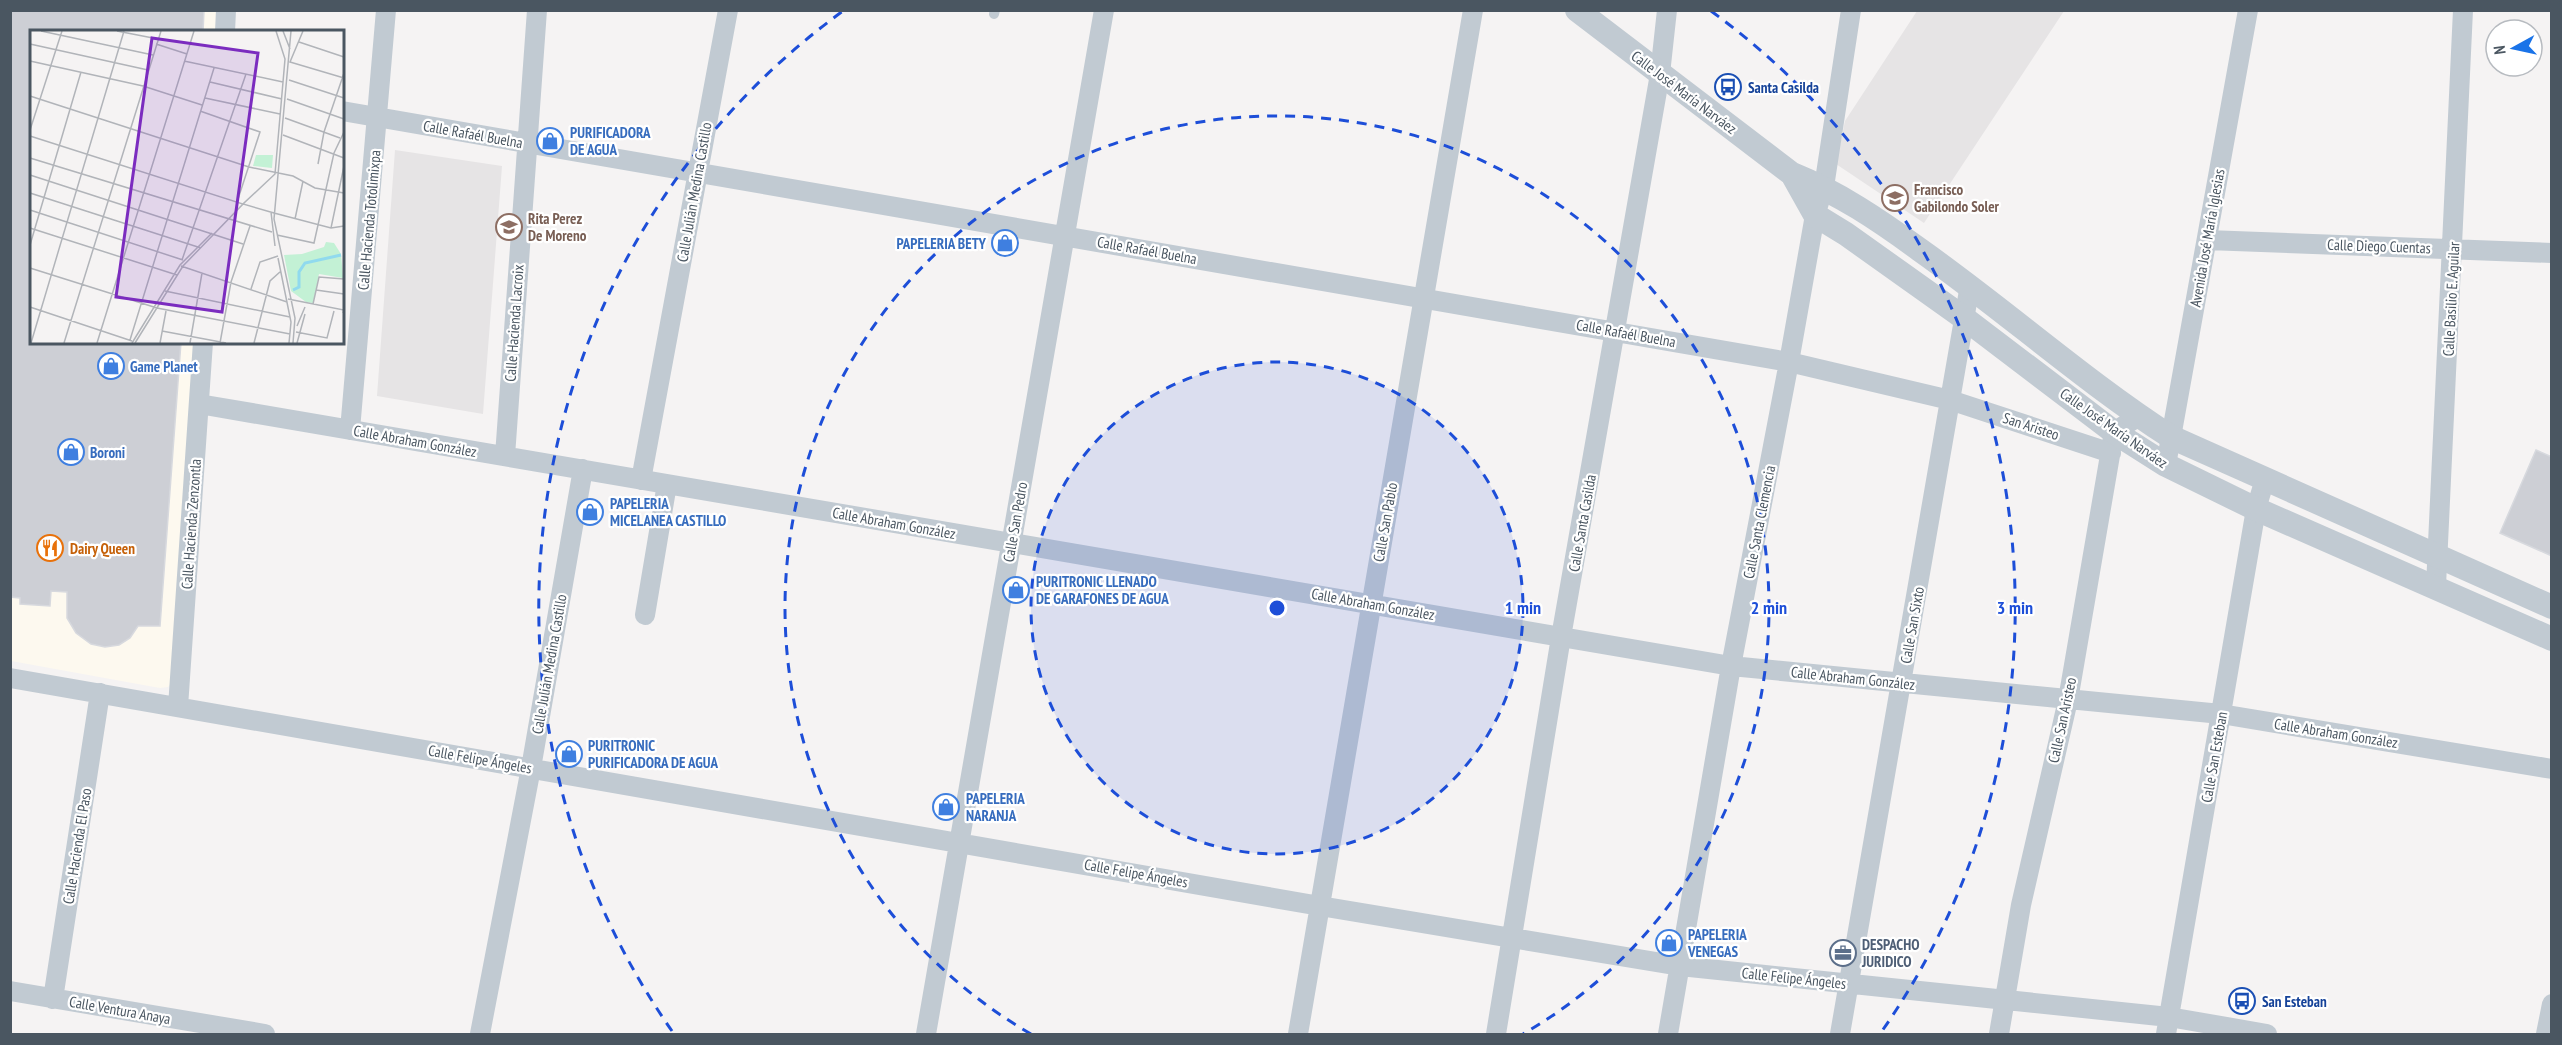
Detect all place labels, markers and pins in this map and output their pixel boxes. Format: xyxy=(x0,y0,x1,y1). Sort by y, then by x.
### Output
bus stop icon: Santa Casilda xyxy=(1713,72,1743,102)
place label: Santa Casilda xyxy=(1748,78,1819,97)
place label: PURIFICADORA DE AGUA xyxy=(570,123,651,159)
shop icon: PURIFICADORA DE AGUA xyxy=(535,126,565,156)
place label: Francisco Gabilondo Soler xyxy=(1914,180,2000,216)
school or university icon: Francisco Gabilondo Soler xyxy=(1880,183,1910,213)
place label: Rita Perez De Moreno xyxy=(528,209,587,245)
school or university icon: Rita Perez De Moreno xyxy=(494,212,524,242)
shop icon: PAPELERIA BETY xyxy=(990,228,1020,258)
place label: PAPELERIA BETY xyxy=(897,234,987,253)
shop icon: Game Planet xyxy=(96,351,126,381)
place label: Game Planet xyxy=(130,357,198,376)
shop icon: Boroni xyxy=(56,437,86,467)
place label: Boroni xyxy=(90,443,125,462)
place label: PAPELERIA MICELANEA CASTILLO xyxy=(610,494,726,530)
shop icon: PAPELERIA MICELANEA CASTILLO xyxy=(575,497,605,527)
restaurant icon: Dairy Queen xyxy=(35,533,65,563)
place label: Dairy Queen xyxy=(70,539,135,558)
place label: PURITRONIC LLENADO DE GARAFONES DE AGUA xyxy=(1036,572,1169,608)
shop icon: PURITRONIC LLENADO DE GARAFONES DE AGUA xyxy=(1001,575,1031,605)
centre of rings xyxy=(1267,598,1287,618)
place label: PURITRONIC PURIFICADORA DE AGUA xyxy=(588,736,718,772)
shop icon: PURITRONIC PURIFICADORA DE AGUA xyxy=(554,739,584,769)
place label: PAPELERIA NARANJA xyxy=(966,789,1025,825)
shop icon: PAPELERIA NARANJA xyxy=(931,792,961,822)
place label: PAPELERIA VENEGAS xyxy=(1687,925,1747,961)
shop icon: PAPELERIA VENEGAS xyxy=(1654,928,1684,958)
place label: DESPACHO JURIDICO xyxy=(1861,935,1920,971)
office icon: DESPACHO JURIDICO xyxy=(1828,938,1858,968)
bus stop icon: San Esteban xyxy=(2227,986,2257,1016)
place label: San Esteban xyxy=(2262,992,2327,1011)

